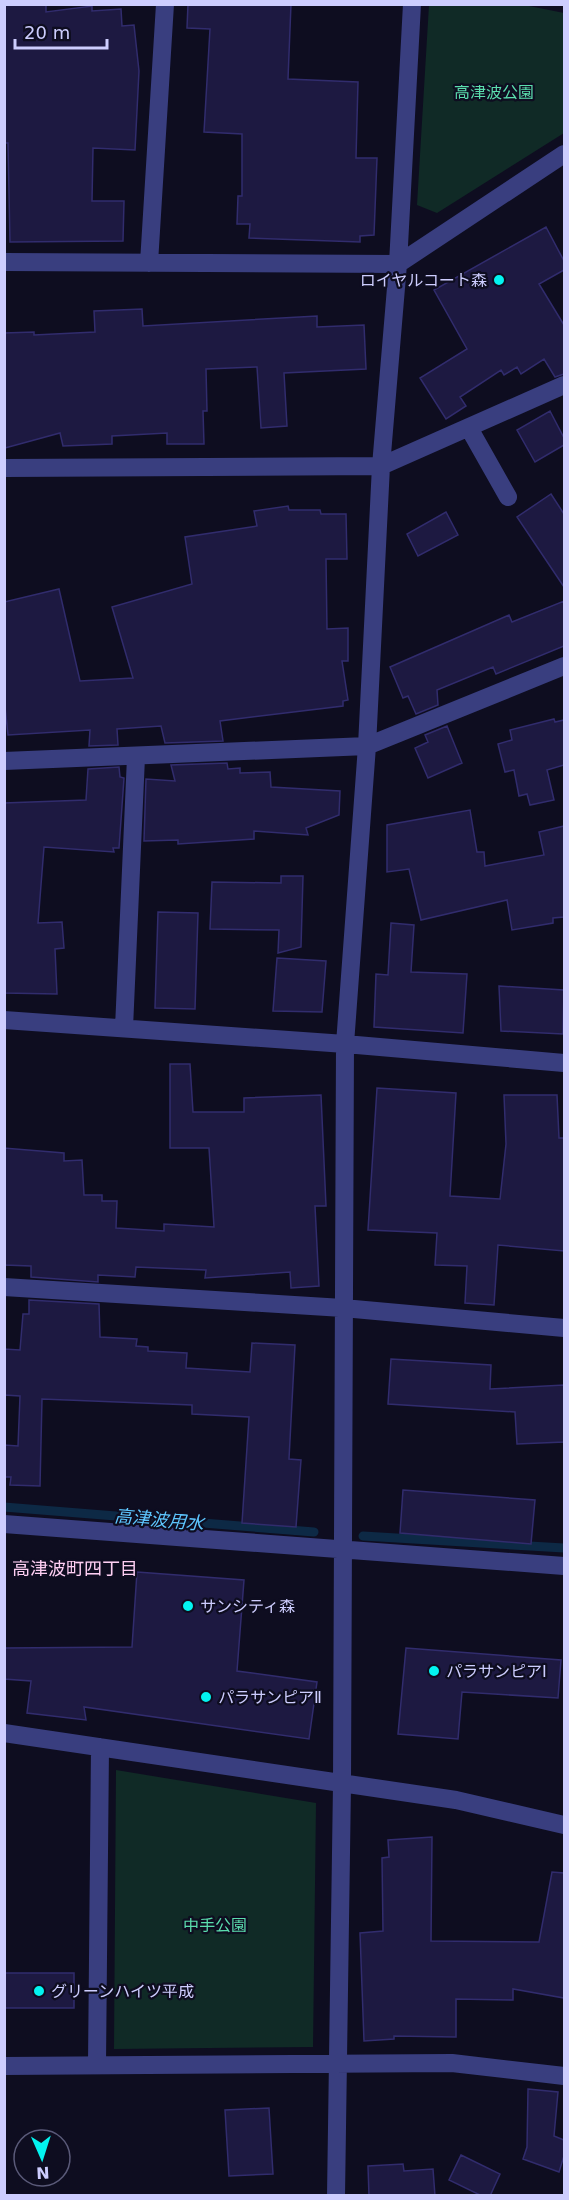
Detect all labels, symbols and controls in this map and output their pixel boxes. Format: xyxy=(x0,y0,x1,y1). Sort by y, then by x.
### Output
scale bar xyxy=(15,12,106,50)
text: 20 m xyxy=(24,22,70,43)
park label: 高津波公園 xyxy=(454,83,534,102)
place label: ロイヤルコート森 xyxy=(360,271,487,290)
marker: ロイヤルコート森 xyxy=(492,273,506,287)
water label: 高津波用水 xyxy=(113,1505,207,1534)
district label: 高津波町四丁目 xyxy=(12,1558,138,1579)
place label: サンシティ森 xyxy=(200,1597,295,1616)
marker: サンシティ森 xyxy=(181,1599,195,1613)
place label: パラサンピアⅠ xyxy=(446,1662,547,1681)
marker: パラサンピアⅠ xyxy=(427,1664,441,1678)
place label: パラサンピアⅡ xyxy=(218,1688,322,1707)
marker: パラサンピアⅡ xyxy=(199,1690,213,1704)
park label: 中手公園 xyxy=(183,1916,247,1935)
place label: グリーンハイツ平成 xyxy=(51,1982,194,2001)
marker: グリーンハイツ平成 xyxy=(32,1984,46,1998)
north arrow xyxy=(12,2128,72,2188)
text: N xyxy=(36,2163,50,2182)

